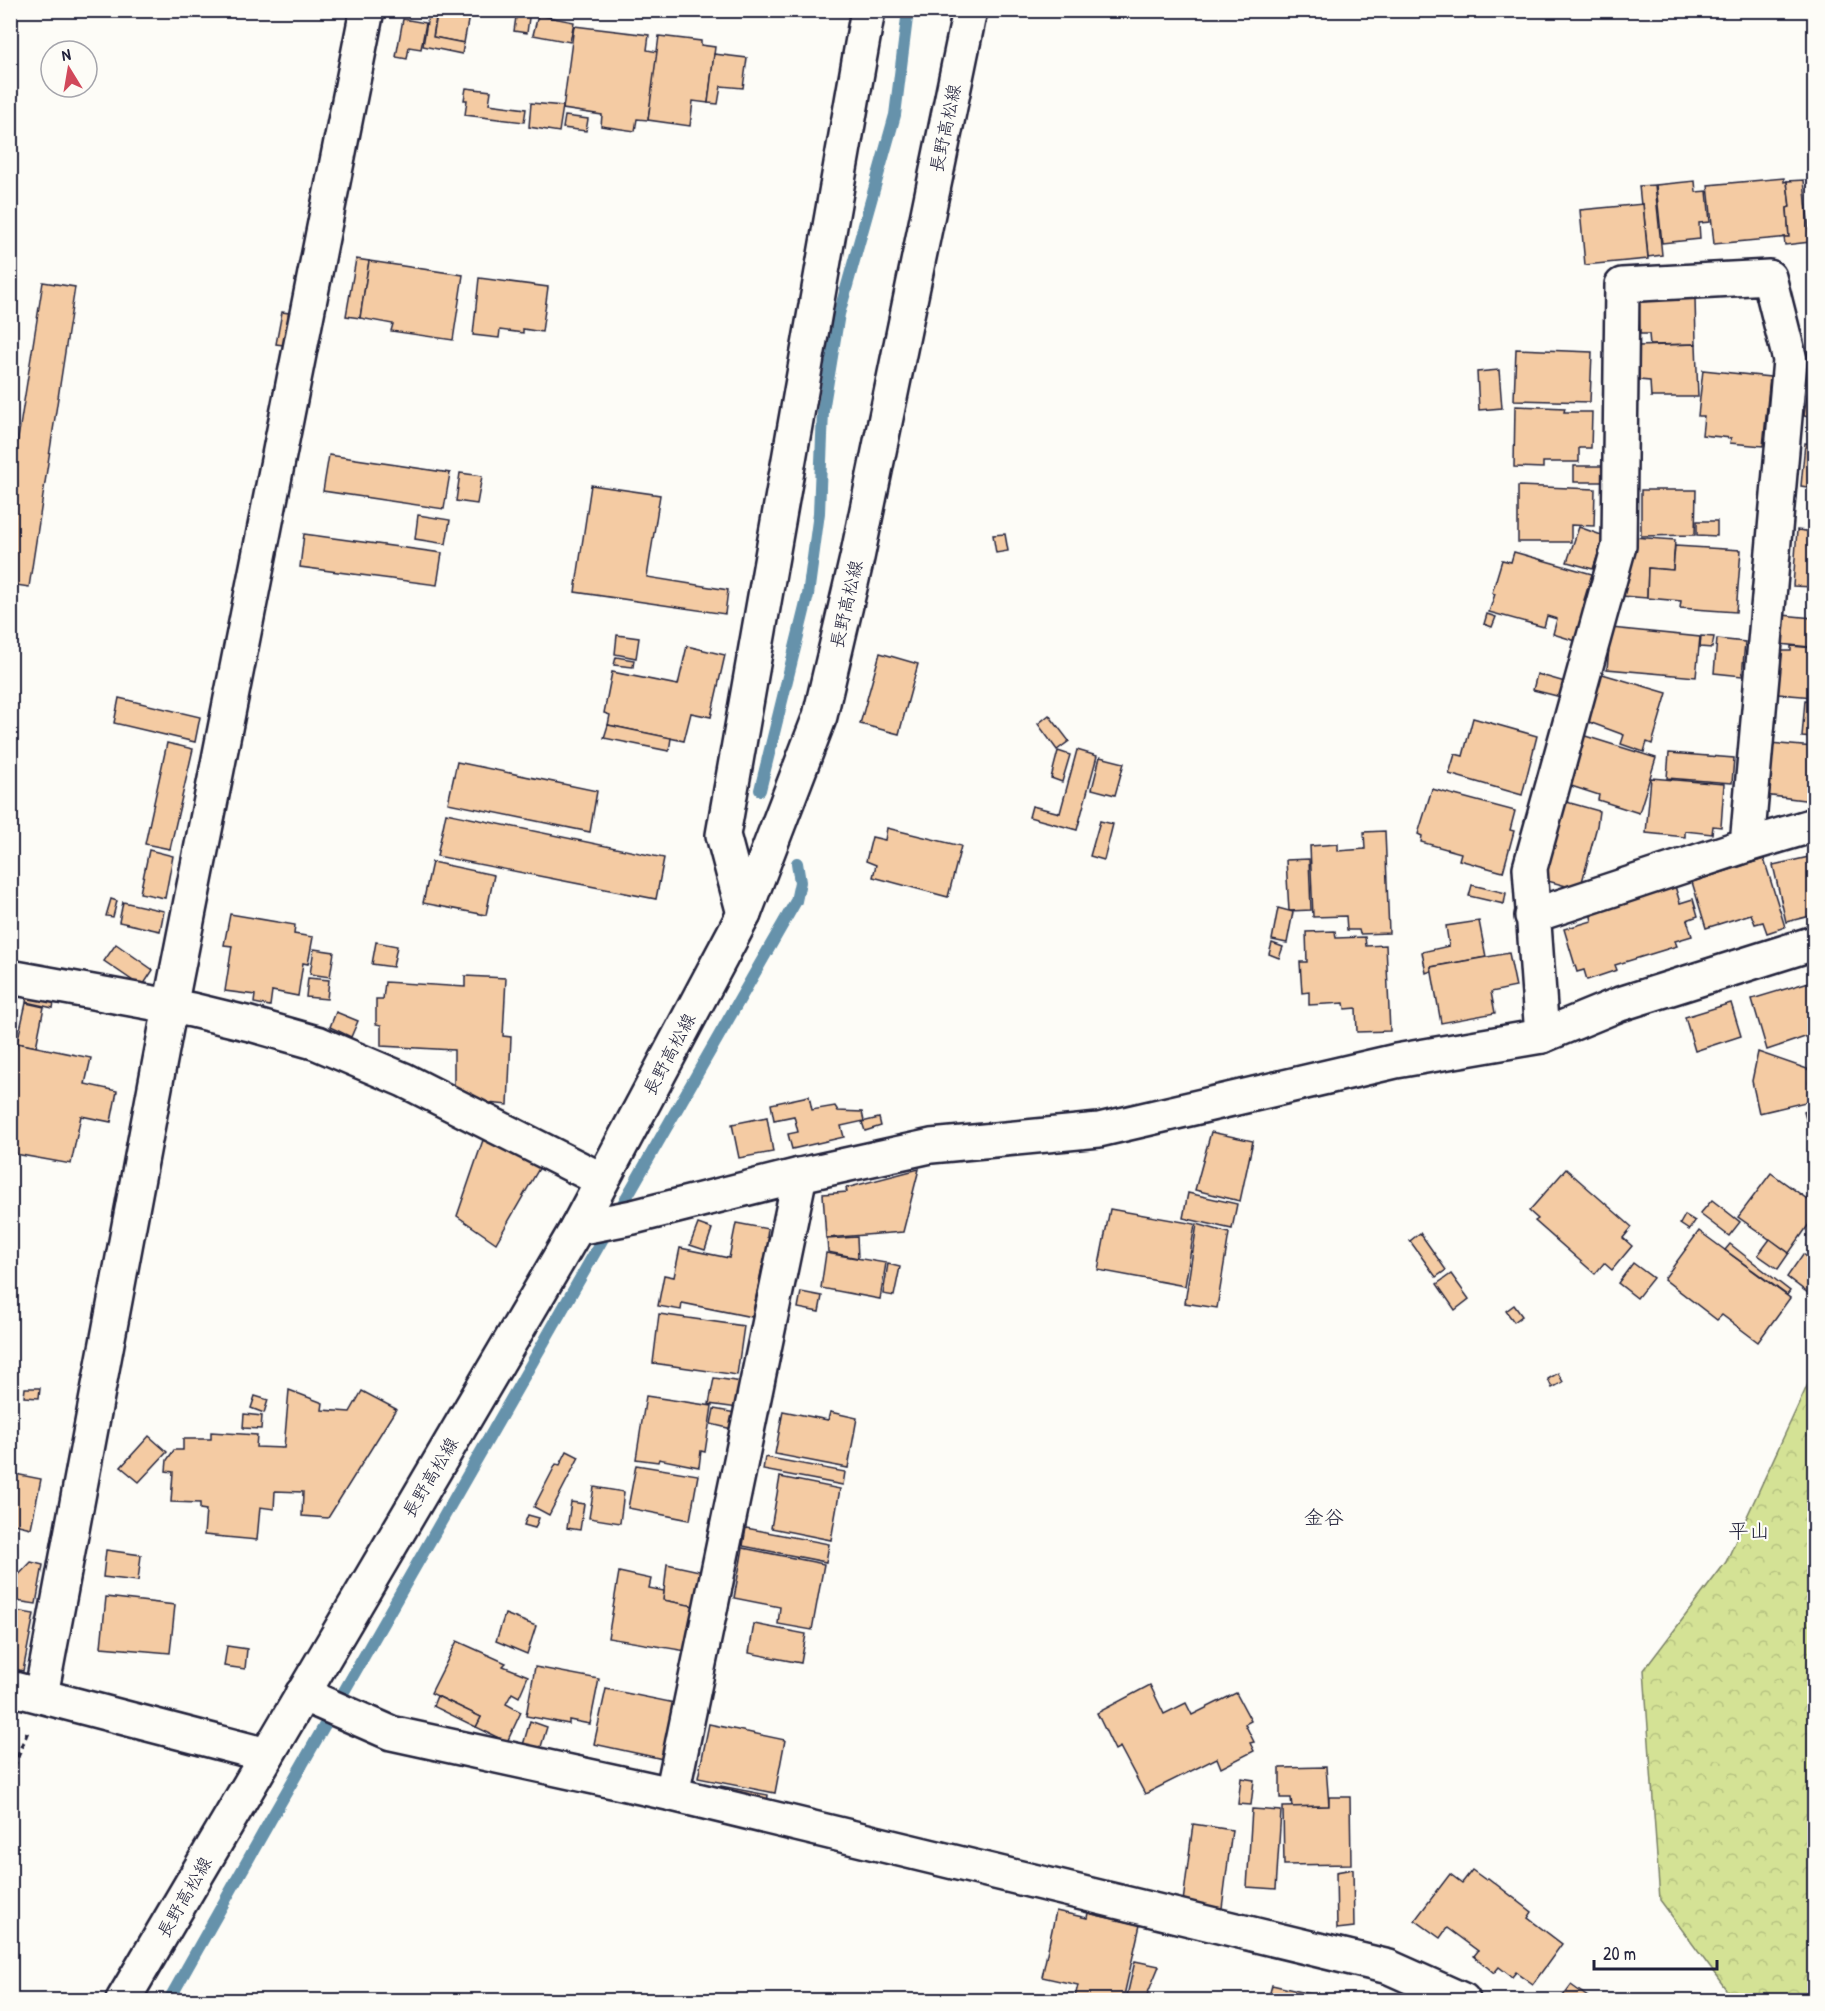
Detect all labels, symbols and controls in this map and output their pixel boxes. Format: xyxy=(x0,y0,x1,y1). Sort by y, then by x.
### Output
north arrow xyxy=(39,39,99,99)
text: N xyxy=(60,43,73,66)
street label: 長野高松線 xyxy=(923,81,967,175)
street label: 長野高松線 xyxy=(824,557,868,651)
street label: 長野高松線 xyxy=(637,1008,701,1100)
street label: 長野高松線 xyxy=(396,1432,464,1522)
district label: 金谷 xyxy=(1304,1503,1344,1530)
district label: 平山 xyxy=(1728,1516,1770,1545)
street label: 長野高松線 xyxy=(151,1852,217,1942)
scale bar xyxy=(1594,1933,1717,1971)
text: 20 m xyxy=(1603,1941,1636,1966)

